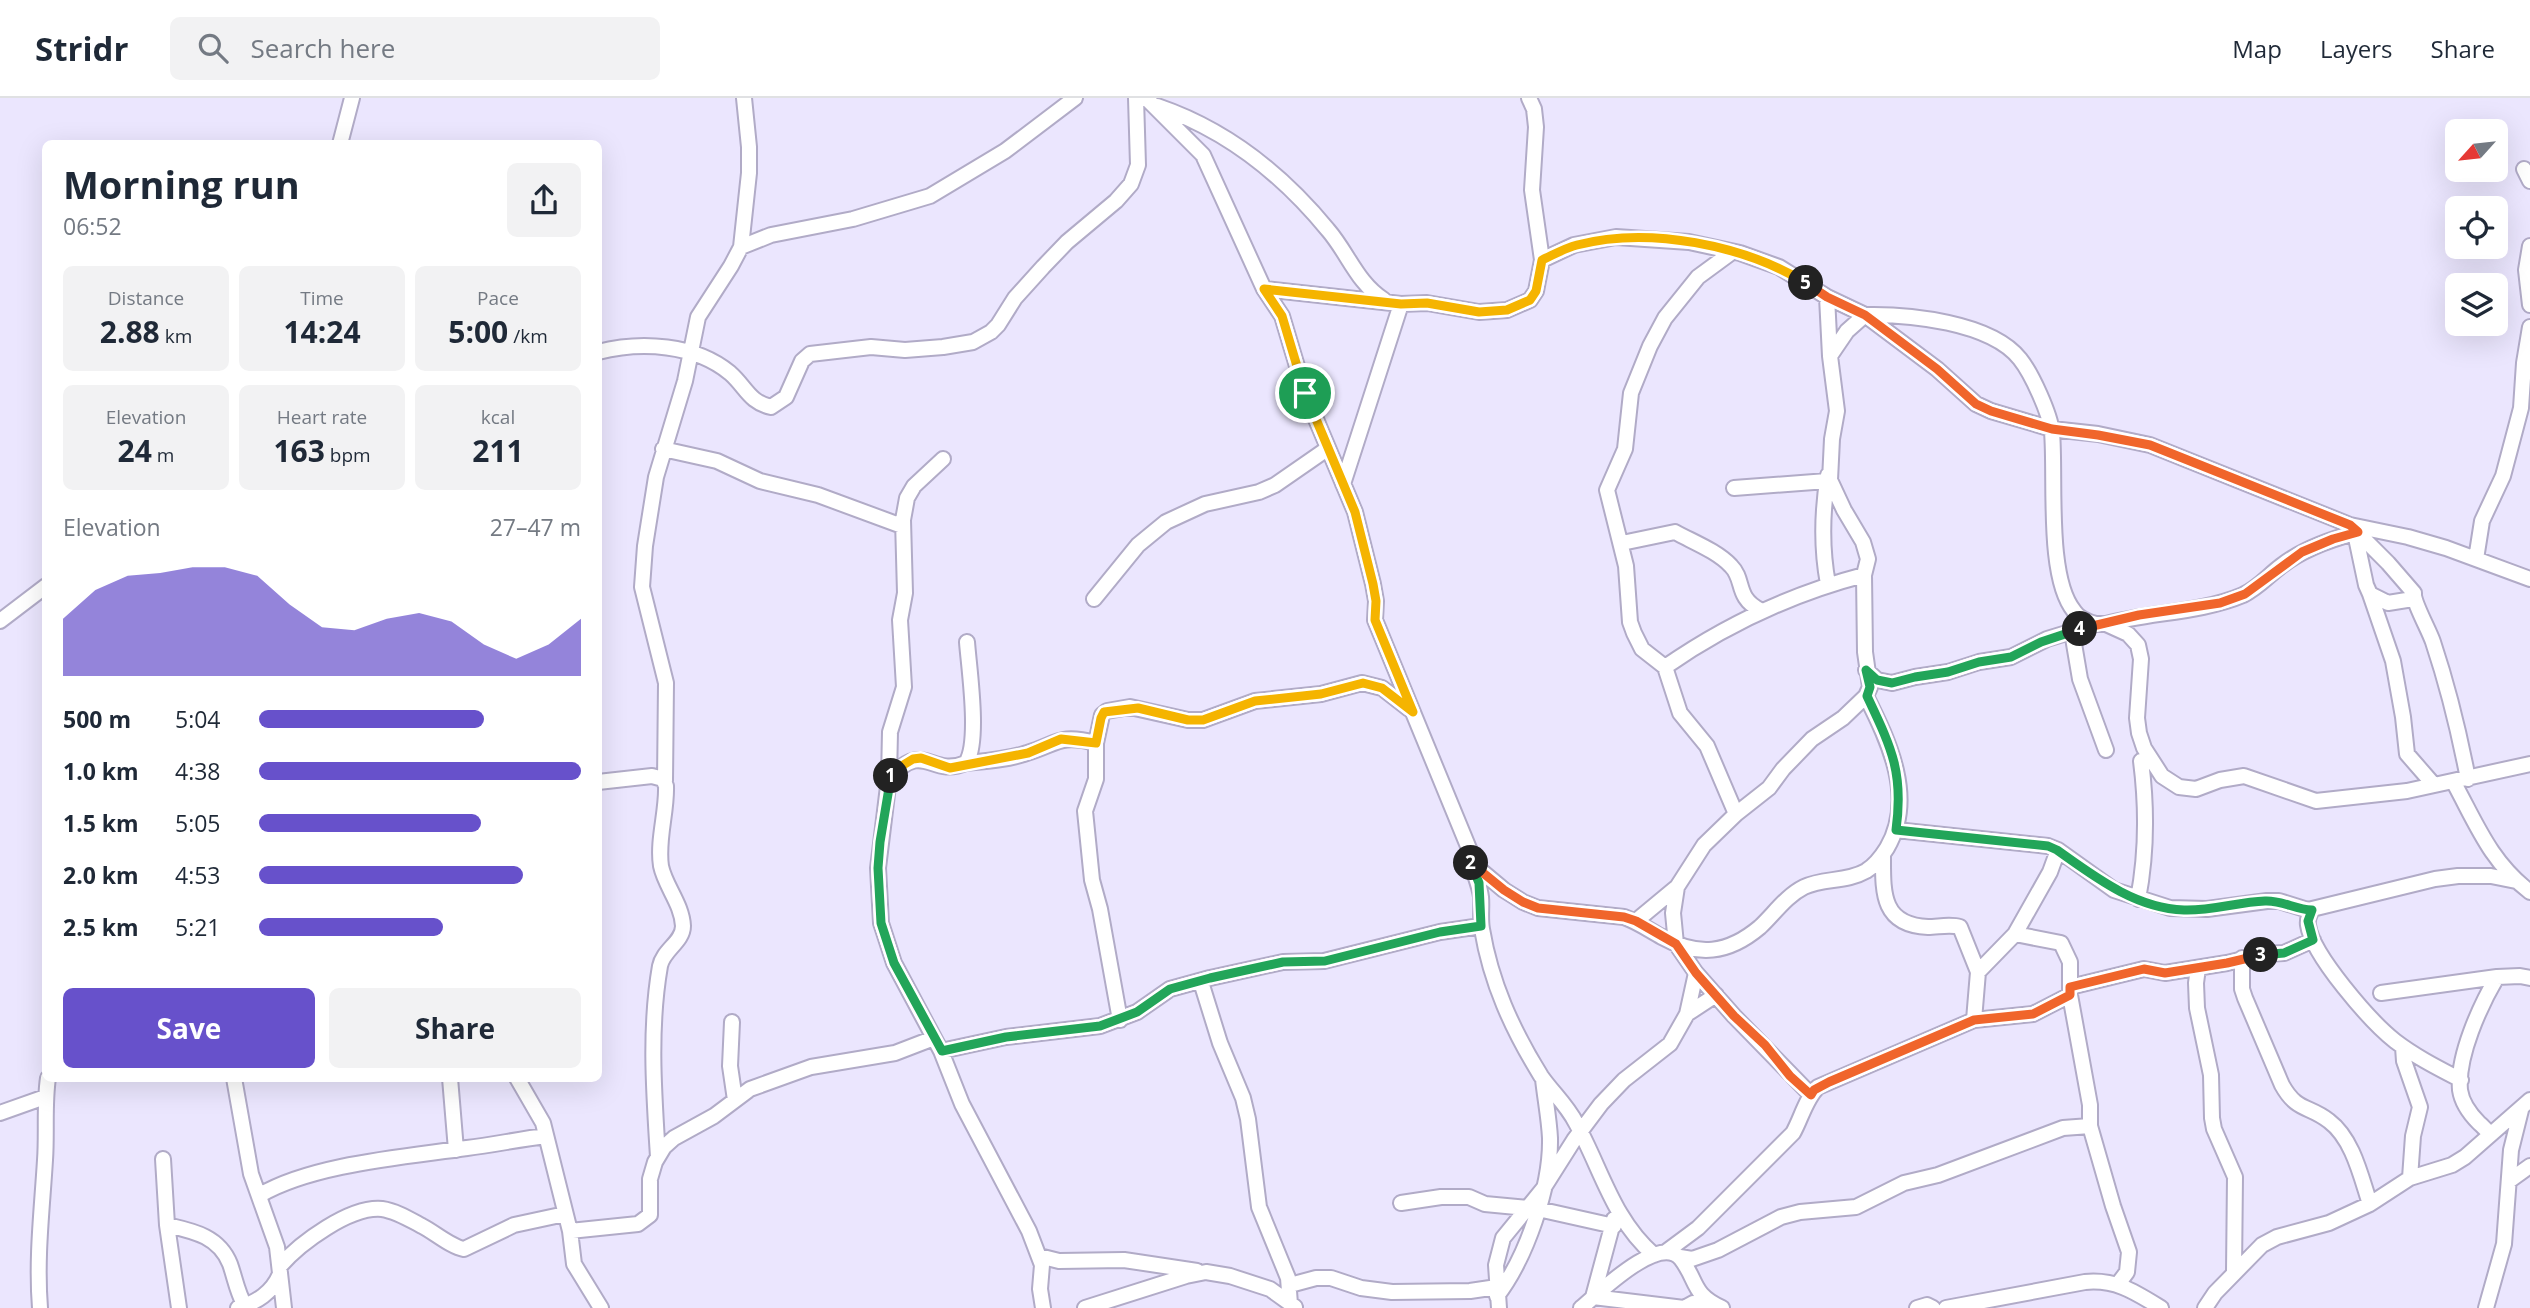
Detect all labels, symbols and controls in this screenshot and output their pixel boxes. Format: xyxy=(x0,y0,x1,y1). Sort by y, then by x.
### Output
search box xyxy=(170,17,660,80)
text: Stridr xyxy=(35,26,128,71)
icon: search xyxy=(194,29,232,67)
text: Search here xyxy=(250,30,395,66)
text: Map xyxy=(2232,32,2282,65)
text: Layers xyxy=(2320,32,2393,65)
text: Share xyxy=(2431,32,2495,65)
north arrow xyxy=(2445,119,2508,182)
map controls xyxy=(2445,119,2508,336)
text: Morning run xyxy=(63,158,300,210)
button: share xyxy=(507,163,581,237)
button: locate xyxy=(2445,196,2508,259)
text: 06:52 xyxy=(63,210,122,242)
pin: 5 xyxy=(1788,266,1824,300)
text: 5 xyxy=(1800,269,1811,295)
button: layers xyxy=(2445,273,2508,336)
text: Distance xyxy=(108,285,184,311)
text: Time xyxy=(300,285,344,311)
text: Pace xyxy=(477,285,519,311)
text: 2.88 xyxy=(100,311,160,352)
text: 14:24 xyxy=(283,311,361,352)
text: 5:00 xyxy=(448,311,508,352)
text: km xyxy=(160,323,192,349)
text: /km xyxy=(508,323,548,349)
pin xyxy=(1275,363,1335,423)
icon: arrive xyxy=(1286,374,1324,412)
text: Elevation xyxy=(106,404,186,430)
text: Heart rate xyxy=(277,404,367,430)
text: kcal xyxy=(481,404,515,430)
text: 24 xyxy=(118,430,152,471)
text: 163 xyxy=(273,430,325,471)
text: 211 xyxy=(472,430,524,471)
text: m xyxy=(152,442,174,468)
text: bpm xyxy=(325,442,371,468)
text: Elevation xyxy=(63,511,161,543)
text: 27–47 m xyxy=(490,511,581,543)
pin: 4 xyxy=(2062,612,2098,646)
text: 4 xyxy=(2074,615,2085,641)
text: 500 m xyxy=(63,703,131,735)
text: 5:04 xyxy=(175,703,221,735)
text: 1.0 km xyxy=(63,755,139,787)
text: 4:38 xyxy=(175,755,221,787)
pin: 1 xyxy=(874,758,908,794)
text: 1 xyxy=(885,762,896,788)
text: 1.5 km xyxy=(63,807,139,839)
text: 5:05 xyxy=(175,807,221,839)
pin: 2 xyxy=(1454,846,1488,880)
text: 2 xyxy=(1465,849,1476,875)
text: 2.0 km xyxy=(63,859,139,891)
text: 4:53 xyxy=(175,859,221,891)
text: 2.5 km xyxy=(63,911,139,943)
text: 5:21 xyxy=(175,911,221,943)
pin: 3 xyxy=(2244,938,2278,972)
text: 3 xyxy=(2255,941,2266,967)
button: Save xyxy=(63,988,315,1068)
button: Share xyxy=(329,988,581,1068)

